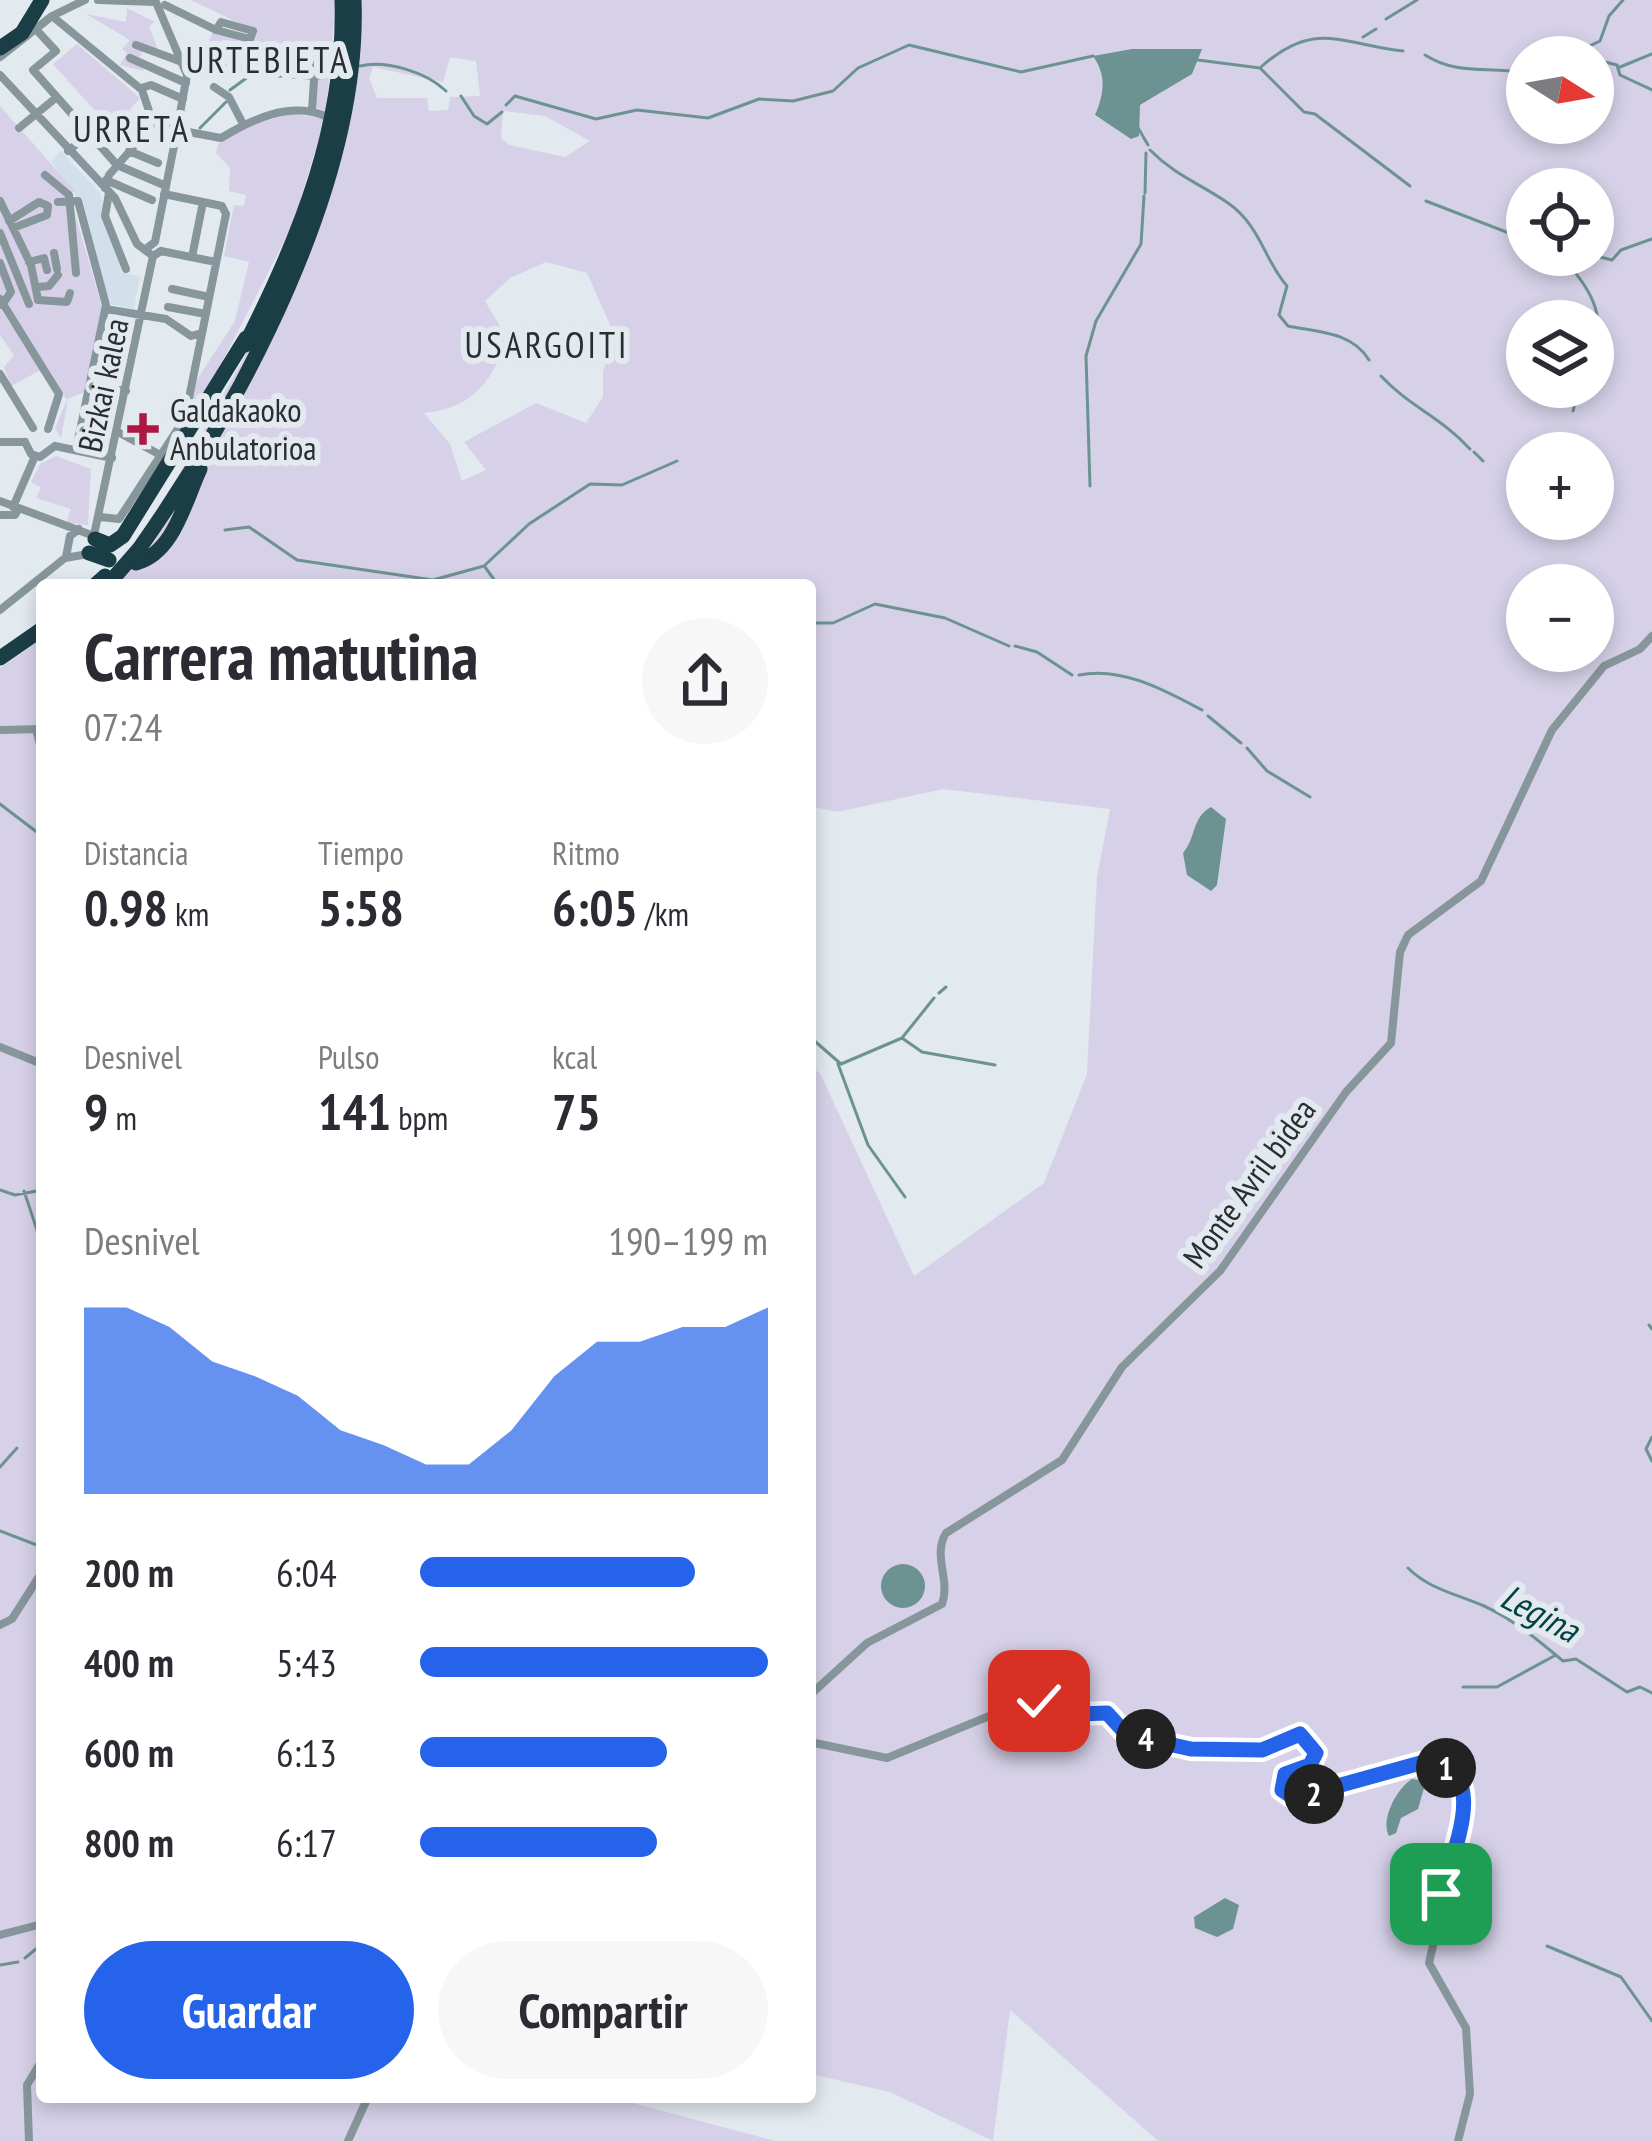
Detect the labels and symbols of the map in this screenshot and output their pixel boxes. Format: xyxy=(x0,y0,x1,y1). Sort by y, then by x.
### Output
district label: URTEBIETA xyxy=(186,36,350,83)
north arrow xyxy=(1506,36,1614,144)
district label: URRETA xyxy=(73,105,191,152)
street label: Bizkai kalea xyxy=(67,314,138,456)
district label: USARGOITI xyxy=(465,321,629,368)
place label: Galdakaoko Anbulatorioa xyxy=(170,388,316,469)
marker: Galdakaoko Anbulatorioa xyxy=(127,413,159,445)
street label: Monte Avril bidea xyxy=(1173,1089,1325,1276)
water label: Legina xyxy=(1493,1573,1589,1653)
pin xyxy=(988,1650,1090,1752)
pin: 4 xyxy=(1116,1709,1176,1769)
pin: 1 xyxy=(1416,1738,1476,1798)
pin: 2 xyxy=(1284,1764,1344,1824)
pin xyxy=(1390,1843,1492,1945)

